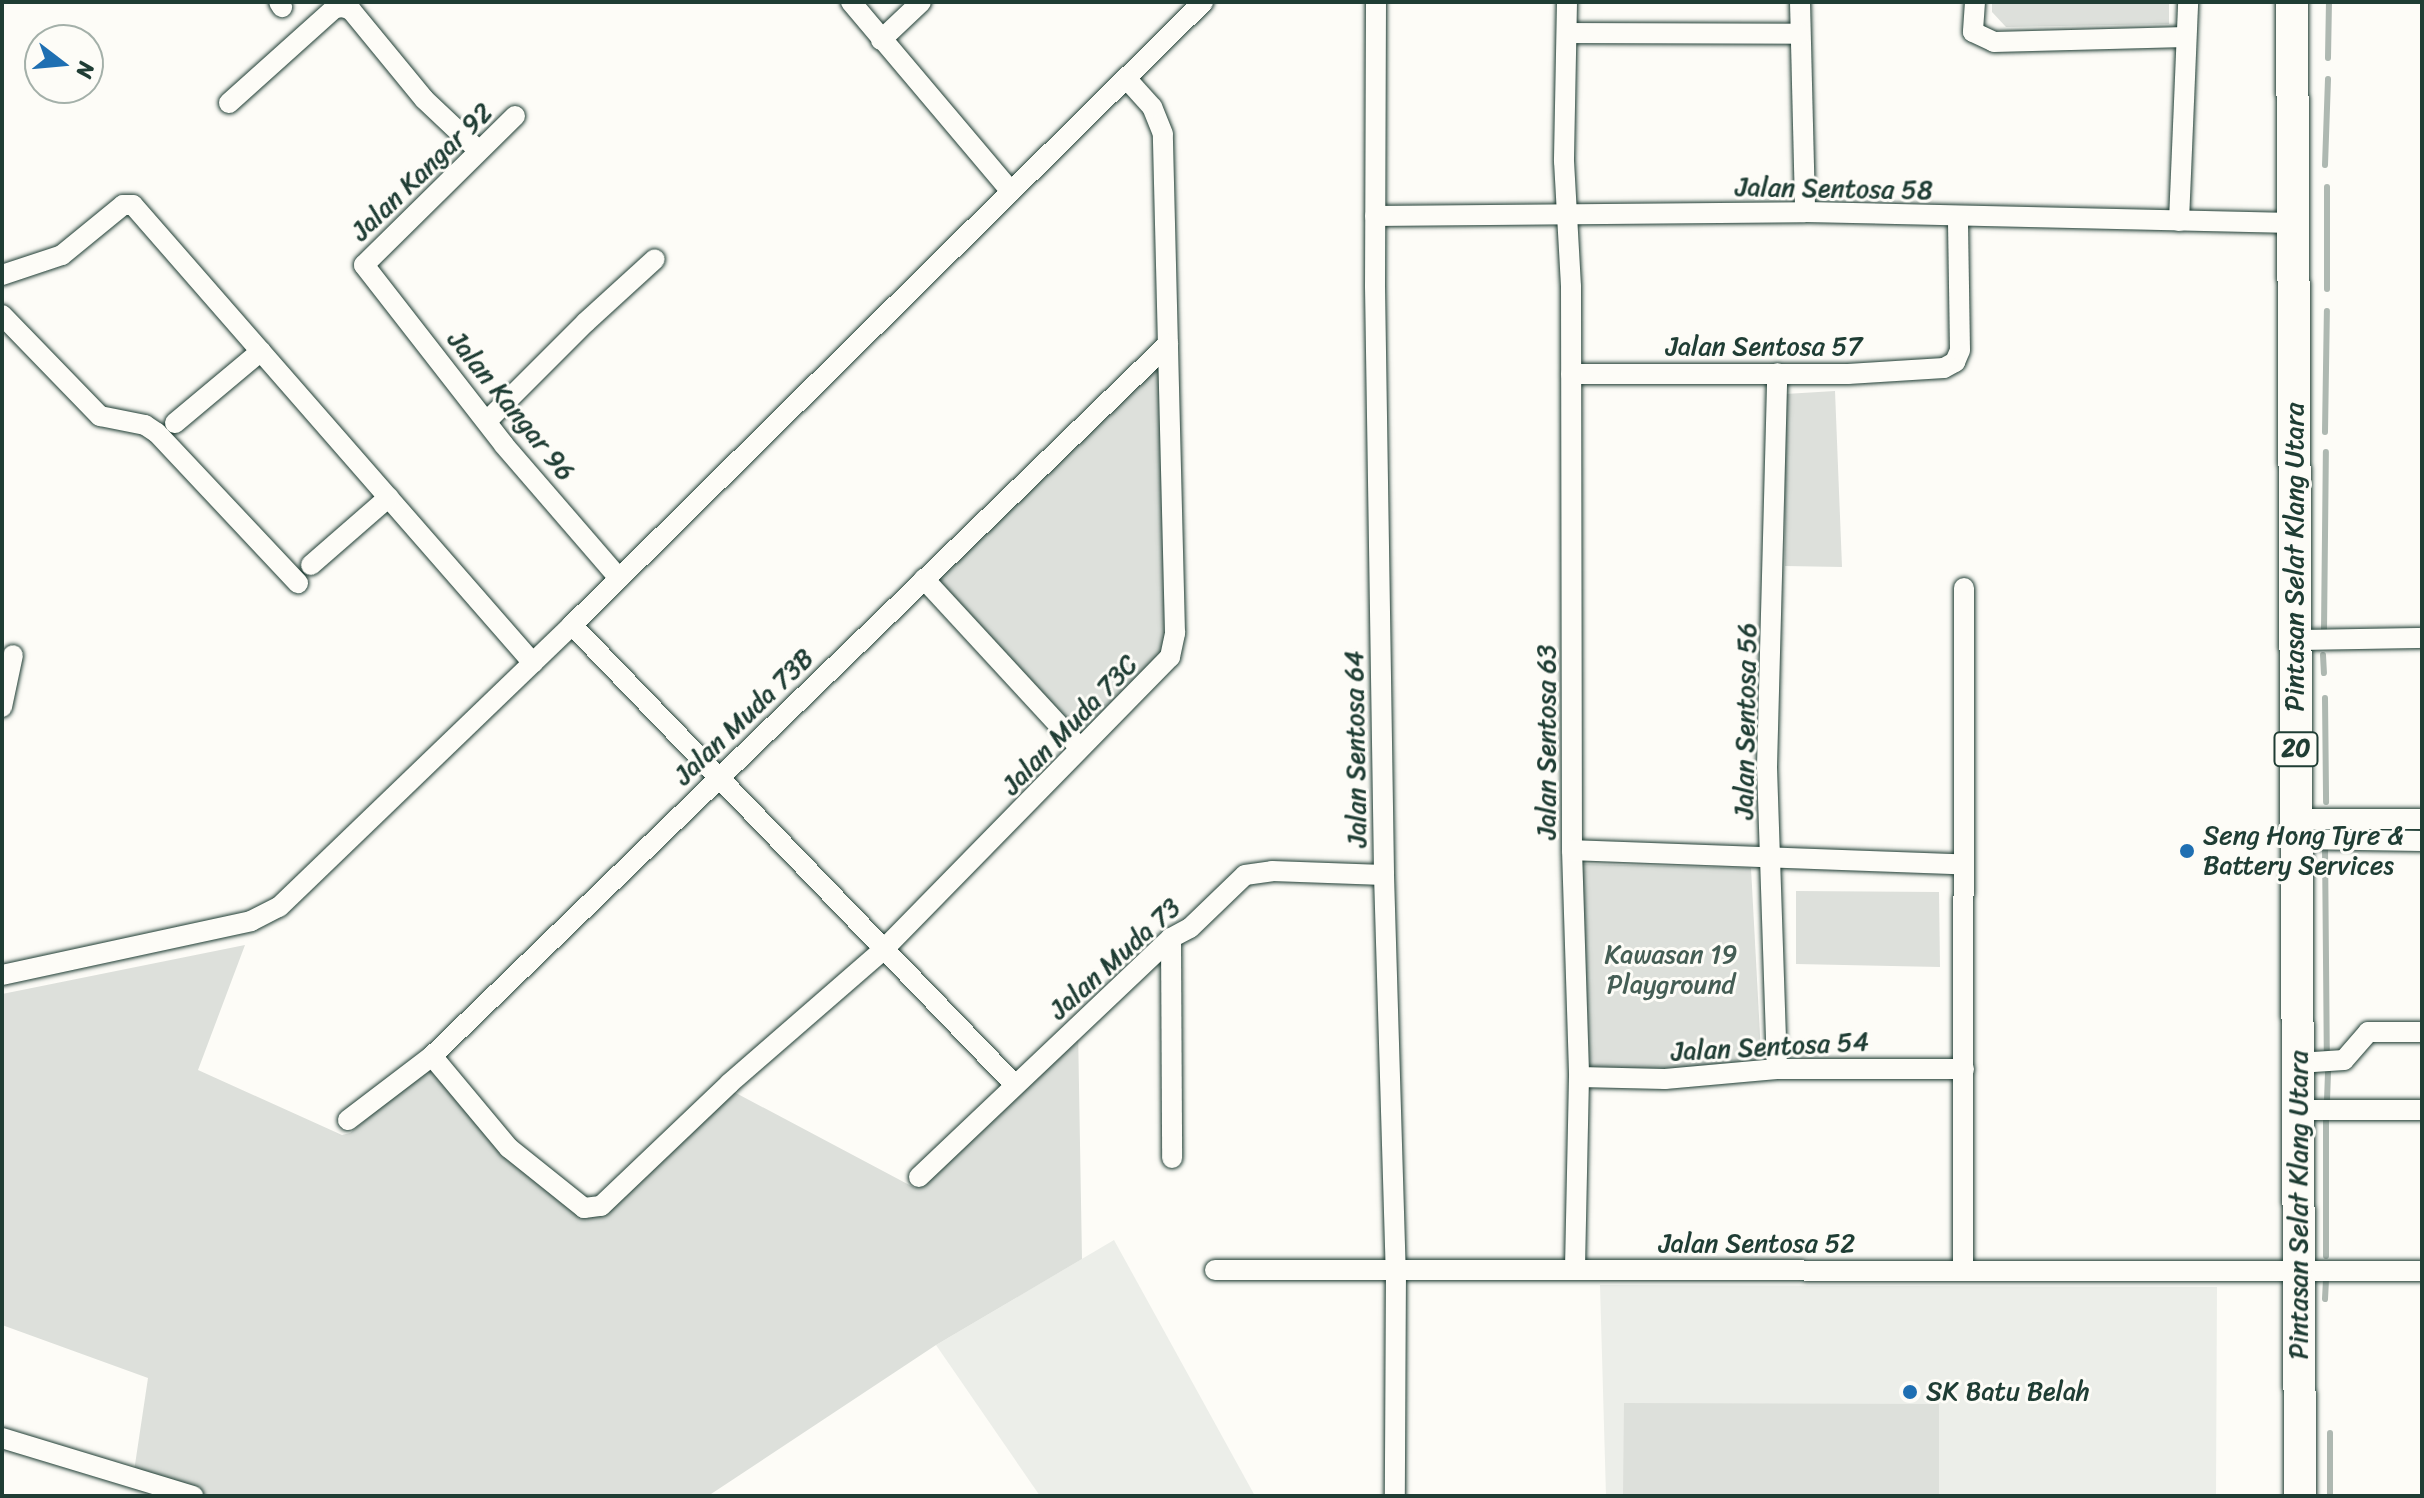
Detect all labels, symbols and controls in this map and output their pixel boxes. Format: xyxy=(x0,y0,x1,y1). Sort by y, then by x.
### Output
north arrow xyxy=(24,24,104,104)
text: N xyxy=(65,57,106,83)
street label: Jalan Kangar 92 xyxy=(345,97,499,247)
street label: Jalan Sentosa 58 xyxy=(1735,172,1933,206)
street label: Jalan Kangar 96 xyxy=(441,325,581,487)
street label: Jalan Sentosa 57 xyxy=(1666,331,1862,363)
street label: Pintasan Selat Klang Utara xyxy=(2279,402,2311,712)
street label: Jalan Sentosa 56 xyxy=(1729,623,1763,819)
street label: Jalan Muda 73B xyxy=(668,643,820,791)
street label: Jalan Sentosa 63 xyxy=(1531,645,1563,839)
street label: Jalan Muda 73C xyxy=(996,649,1144,801)
street label: Jalan Sentosa 64 xyxy=(1339,651,1373,847)
road number: 20 xyxy=(2272,729,2320,769)
place label: Seng Hong Tyre & Battery Services xyxy=(2203,820,2405,882)
marker: Seng Hong Tyre & Battery Services xyxy=(2178,842,2196,860)
street label: Jalan Muda 73 xyxy=(1044,892,1186,1026)
park label: Kawasan 19 Playground xyxy=(1605,939,1737,1000)
street label: Jalan Sentosa 54 xyxy=(1671,1026,1869,1068)
street label: Pintasan Selat Klang Utara xyxy=(2283,1050,2315,1360)
street label: Jalan Sentosa 52 xyxy=(1659,1228,1855,1260)
place label: SK Batu Belah xyxy=(1926,1376,2090,1408)
marker: SK Batu Belah xyxy=(1901,1383,1919,1401)

